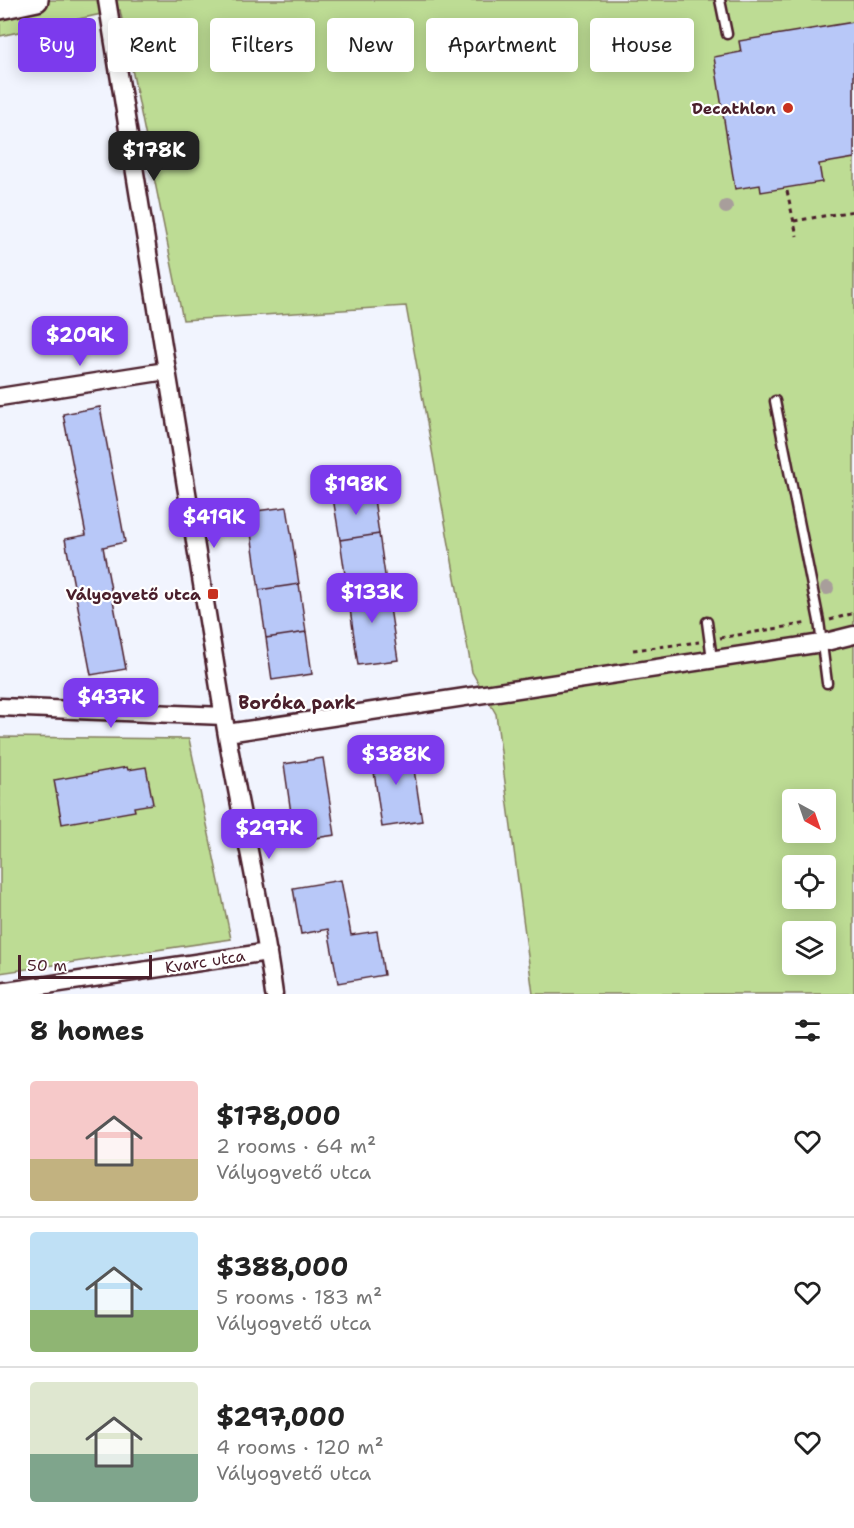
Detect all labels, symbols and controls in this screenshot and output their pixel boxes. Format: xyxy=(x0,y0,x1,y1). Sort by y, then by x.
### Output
chip: Buy xyxy=(18,18,96,72)
chip: Rent xyxy=(108,18,198,72)
chip: Filters xyxy=(210,18,315,72)
chip: New xyxy=(327,18,414,72)
chip: Apartment xyxy=(426,18,578,72)
chip: House xyxy=(590,18,694,72)
place label: Decathlon xyxy=(692,98,776,119)
marker: Decathlon xyxy=(781,101,795,115)
pin: $178K xyxy=(112,131,196,182)
text: $178K xyxy=(122,137,186,163)
pin: $209K xyxy=(38,316,122,367)
text: $209K xyxy=(46,322,114,348)
pin: $198K xyxy=(314,465,398,516)
text: $198K xyxy=(324,471,388,497)
pin: $419K xyxy=(172,498,256,549)
text: $419K xyxy=(183,504,245,530)
pin: $133K xyxy=(330,573,414,624)
text: $133K xyxy=(341,579,403,605)
place label: Vályogvető utca xyxy=(66,584,201,605)
marker: Vályogvető utca xyxy=(206,587,220,601)
pin: $437K xyxy=(69,678,153,729)
text: $437K xyxy=(77,684,145,710)
district label: Boróka park xyxy=(238,691,356,715)
pin: $388K xyxy=(354,735,438,786)
text: $388K xyxy=(361,741,431,767)
north arrow xyxy=(782,789,836,843)
map controls xyxy=(782,789,836,975)
pin: $297K xyxy=(227,809,311,860)
text: $297K xyxy=(235,815,303,841)
button: locate xyxy=(782,855,836,909)
button: layers xyxy=(782,921,836,975)
street label: Kvarc utca xyxy=(164,945,247,978)
scale bar xyxy=(18,952,152,980)
text: 50 m xyxy=(27,955,67,976)
text: 8 homes xyxy=(30,1013,144,1048)
icon: filters xyxy=(791,1014,824,1047)
text: $178,000 xyxy=(216,1098,341,1133)
icon: home xyxy=(78,1105,150,1177)
icon: heart xyxy=(791,1125,824,1158)
text: 2 rooms · 64 m² xyxy=(216,1133,376,1159)
text: Vályogvető utca xyxy=(216,1159,371,1185)
text: $388,000 xyxy=(216,1249,348,1284)
icon: home xyxy=(78,1256,150,1328)
icon: heart xyxy=(791,1276,824,1309)
text: 5 rooms · 183 m² xyxy=(216,1284,382,1310)
text: Vályogvető utca xyxy=(216,1310,371,1336)
text: $297,000 xyxy=(216,1399,345,1434)
icon: home xyxy=(78,1406,150,1478)
icon: heart xyxy=(791,1426,824,1459)
text: 4 rooms · 120 m² xyxy=(216,1434,384,1460)
text: Vályogvető utca xyxy=(216,1460,371,1486)

